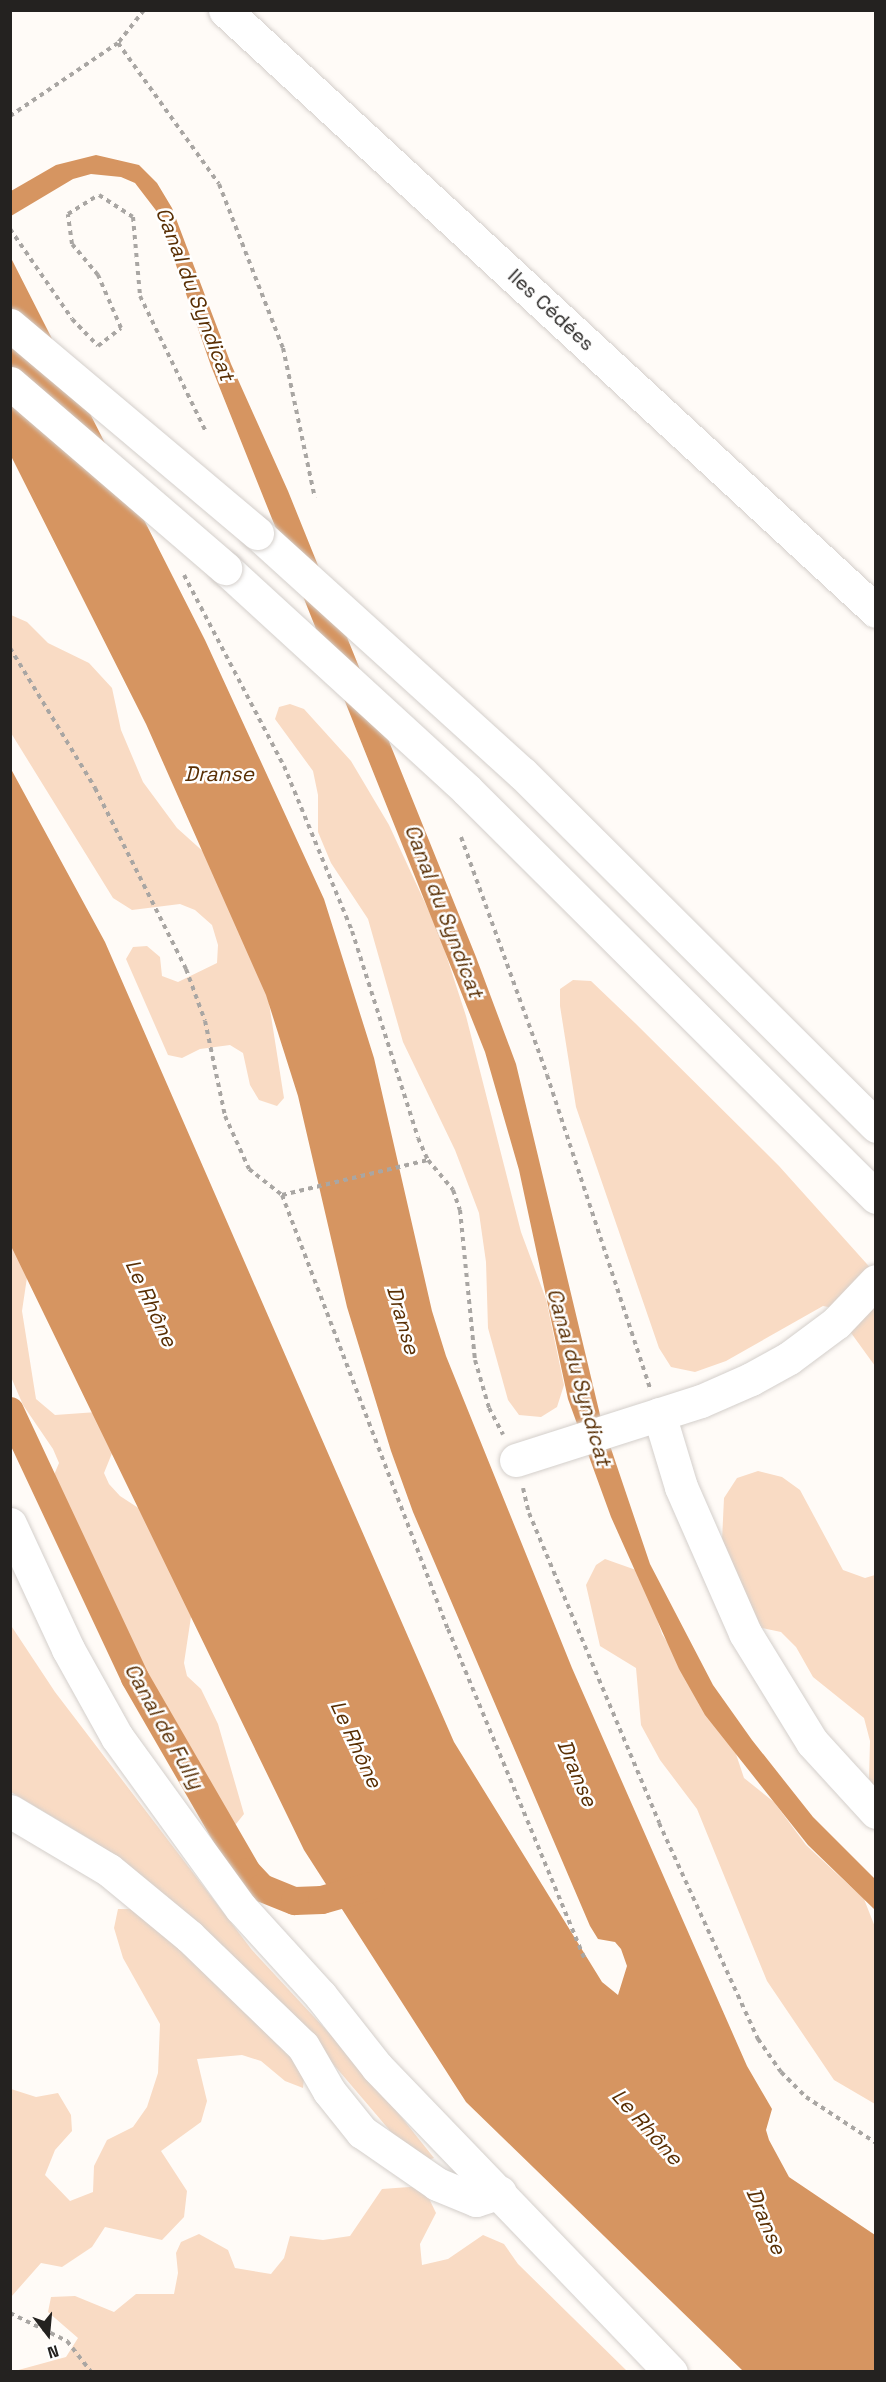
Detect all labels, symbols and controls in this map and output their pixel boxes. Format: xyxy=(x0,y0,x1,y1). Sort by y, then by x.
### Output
water label: Canal du Syndicat xyxy=(150,204,240,384)
street label: Iles Cédées xyxy=(503,264,599,356)
water label: Dranse xyxy=(184,761,254,787)
water label: Canal du Syndicat xyxy=(399,821,489,1001)
water label: Le Rhône xyxy=(120,1255,182,1351)
water label: Dranse xyxy=(381,1283,425,1357)
water label: Canal du Syndicat xyxy=(542,1285,616,1469)
water label: Canal de Fully xyxy=(119,1659,209,1793)
water label: Le Rhône xyxy=(325,1696,387,1792)
water label: Dranse xyxy=(552,1736,602,1810)
water label: Le Rhône xyxy=(606,2084,688,2170)
water label: Dranse xyxy=(741,2184,791,2258)
north arrow xyxy=(18,2304,78,2364)
text: N xyxy=(45,2340,61,2363)

